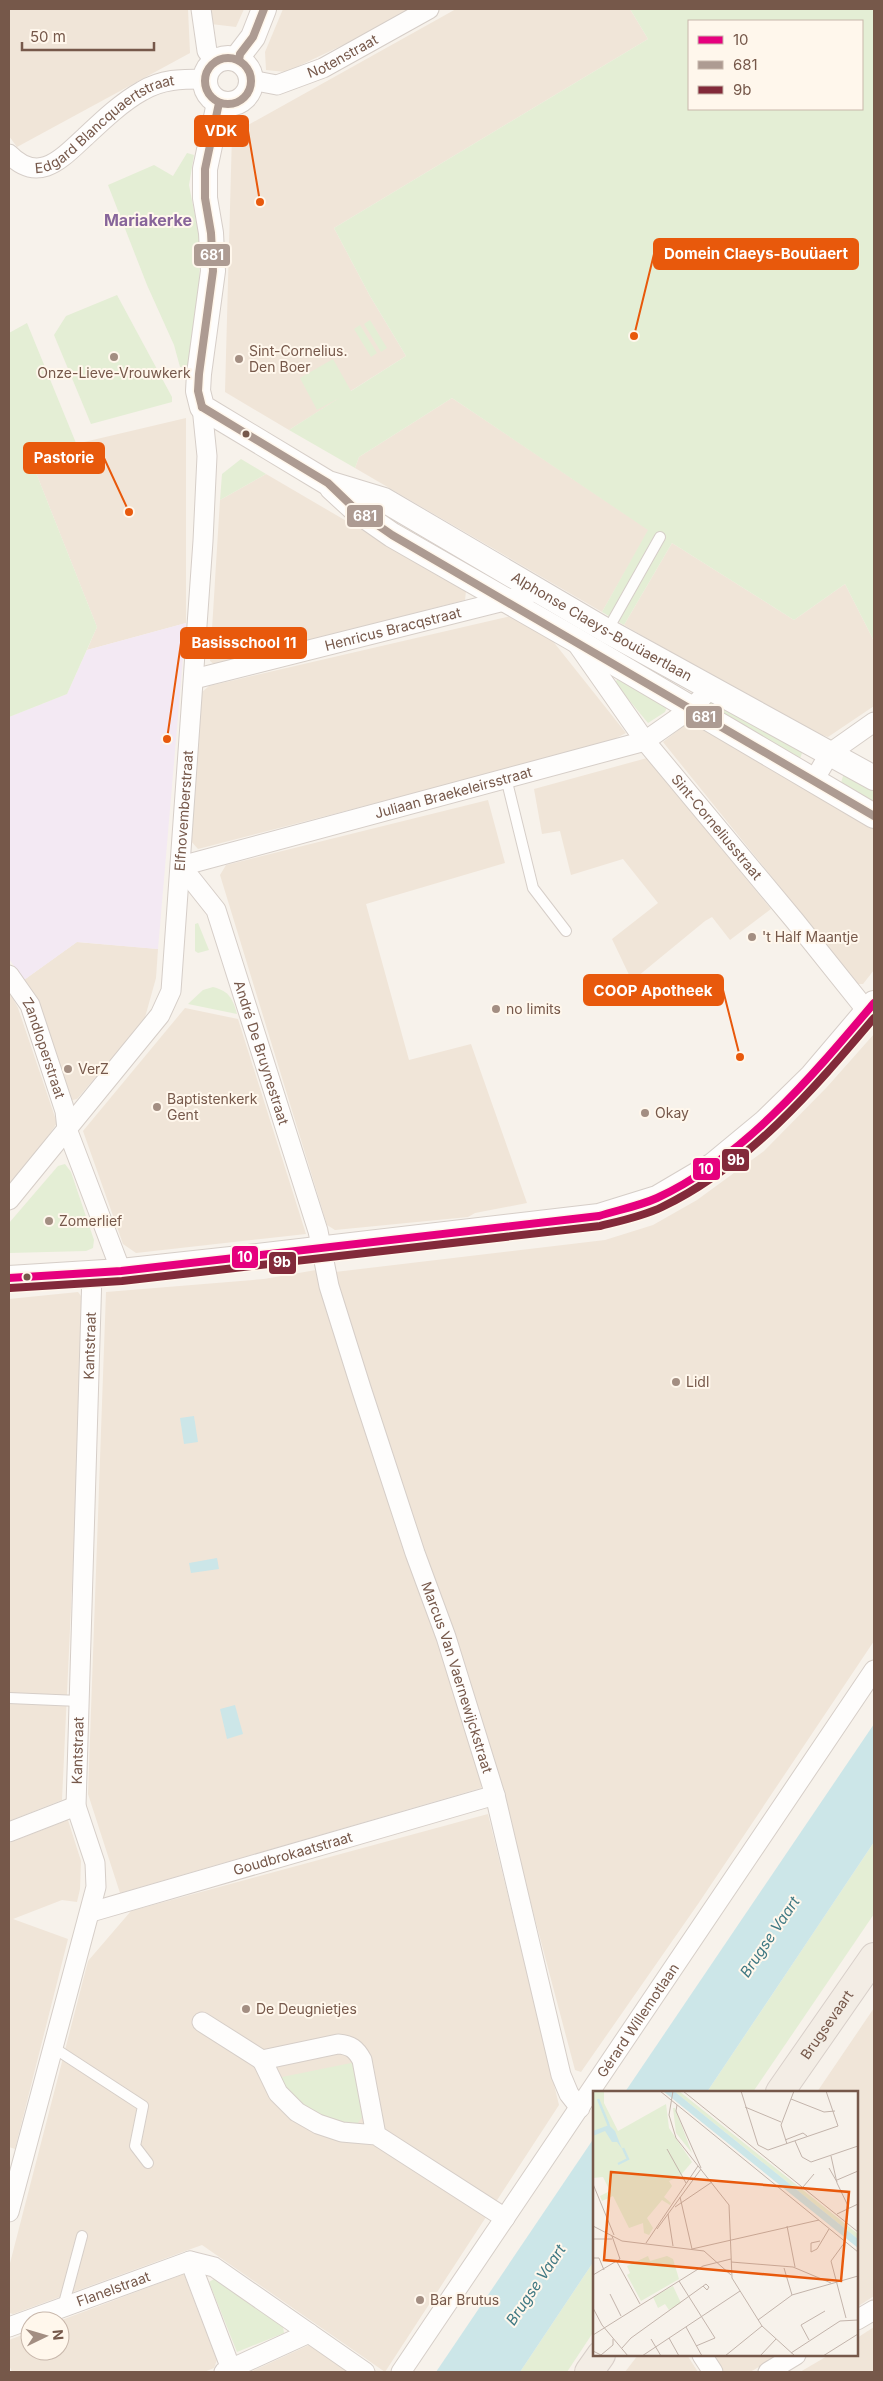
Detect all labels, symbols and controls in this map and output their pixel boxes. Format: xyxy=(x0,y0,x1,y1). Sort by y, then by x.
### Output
scale bar xyxy=(22,20,155,52)
legend xyxy=(688,20,863,110)
text: 50 m xyxy=(30,27,66,46)
street label: Notenstraat xyxy=(305,30,381,81)
text: 10 xyxy=(733,30,749,49)
text: 681 xyxy=(733,55,758,74)
street label: Edgard Blancquaertstraat xyxy=(34,71,176,176)
text: 9b xyxy=(733,80,752,99)
callout: VDK xyxy=(195,116,248,146)
text: VDK xyxy=(205,121,238,140)
district label: Mariakerke xyxy=(104,210,192,230)
callout: Domein Claeys-Bouüaert xyxy=(654,239,858,269)
line badge: 681 xyxy=(193,243,231,267)
text: Domein Claeys-Bouüaert xyxy=(664,244,848,263)
text: 681 xyxy=(200,246,224,263)
place label: Sint-Cornelius. Den Boer xyxy=(249,342,347,375)
marker: Onze-Lieve-Vrouwkerk xyxy=(108,351,120,363)
marker: Sint-Cornelius. Den Boer xyxy=(233,353,245,365)
place label: Onze-Lieve-Vrouwkerk xyxy=(37,364,191,381)
unlabelled marker xyxy=(241,429,251,439)
callout: Pastorie xyxy=(24,443,104,473)
text: Pastorie xyxy=(34,448,94,467)
line badge: 681 xyxy=(346,504,384,528)
text: 681 xyxy=(353,507,377,524)
street label: Alphonse Claeys-Bouüaertlaan xyxy=(509,568,695,684)
street label: Henricus Bracqstraat xyxy=(323,603,463,654)
callout: Basisschool 11 xyxy=(181,628,306,658)
text: Basisschool 11 xyxy=(191,633,297,652)
line badge: 681 xyxy=(685,705,723,729)
text: 681 xyxy=(692,708,716,725)
street label: Elfnovemberstraat xyxy=(171,749,196,872)
street label: Juliaan Braekeleirsstraat xyxy=(373,763,534,821)
street label: Sint-Corneliusstraat xyxy=(668,770,766,883)
place label: 't Half Maantje xyxy=(762,928,858,945)
marker: 't Half Maantje xyxy=(746,931,758,943)
callout: COOP Apotheek xyxy=(584,975,723,1005)
street label: André De Bruynestraat xyxy=(231,978,293,1127)
text: COOP Apotheek xyxy=(594,981,713,1000)
street label: Zandloperstraat xyxy=(19,994,69,1101)
place label: no limits xyxy=(506,1000,561,1017)
marker: no limits xyxy=(490,1003,502,1015)
place label: VerZ xyxy=(78,1060,109,1077)
marker: VerZ xyxy=(62,1063,74,1075)
place label: Baptistenkerk Gent xyxy=(167,1090,258,1123)
marker: Baptistenkerk Gent xyxy=(151,1101,163,1113)
place label: Okay xyxy=(655,1104,689,1121)
marker: Okay xyxy=(639,1107,651,1119)
line badge: 9b xyxy=(721,1148,750,1172)
text: 9b xyxy=(727,1151,745,1168)
line badge: 10 xyxy=(692,1157,721,1181)
text: 10 xyxy=(698,1160,714,1177)
place label: Zomerlief xyxy=(59,1212,122,1229)
marker: Zomerlief xyxy=(43,1215,55,1227)
line badge: 10 xyxy=(231,1245,259,1269)
text: 10 xyxy=(237,1248,253,1265)
line badge: 9b xyxy=(268,1251,297,1275)
text: 9b xyxy=(273,1253,291,1270)
unlabelled marker xyxy=(22,1272,32,1282)
street label: Kantstraat xyxy=(80,1311,99,1380)
place label: Lidl xyxy=(686,1373,709,1390)
marker: Lidl xyxy=(670,1376,682,1388)
street label: Marcus Van Vaernewijckstraat xyxy=(418,1579,497,1775)
street label: Kantstraat xyxy=(68,1716,87,1785)
street label: Goudbrokaatstraat xyxy=(231,1828,355,1878)
water label: Brugse Vaart xyxy=(736,1892,804,1981)
street label: Gérard Willemotlaan xyxy=(593,1960,682,2080)
street label: Brugsevaart xyxy=(797,1986,857,2062)
place label: De Deugnietjes xyxy=(256,2000,357,2017)
marker: De Deugnietjes xyxy=(240,2003,252,2015)
inset map xyxy=(593,2091,858,2356)
water label: Brugse Vaart xyxy=(502,2240,570,2329)
street label: Flanelstraat xyxy=(74,2267,153,2310)
place label: Bar Brutus xyxy=(430,2291,499,2308)
marker: Bar Brutus xyxy=(414,2294,426,2306)
north arrow xyxy=(20,2311,70,2361)
text: N xyxy=(50,2329,67,2341)

